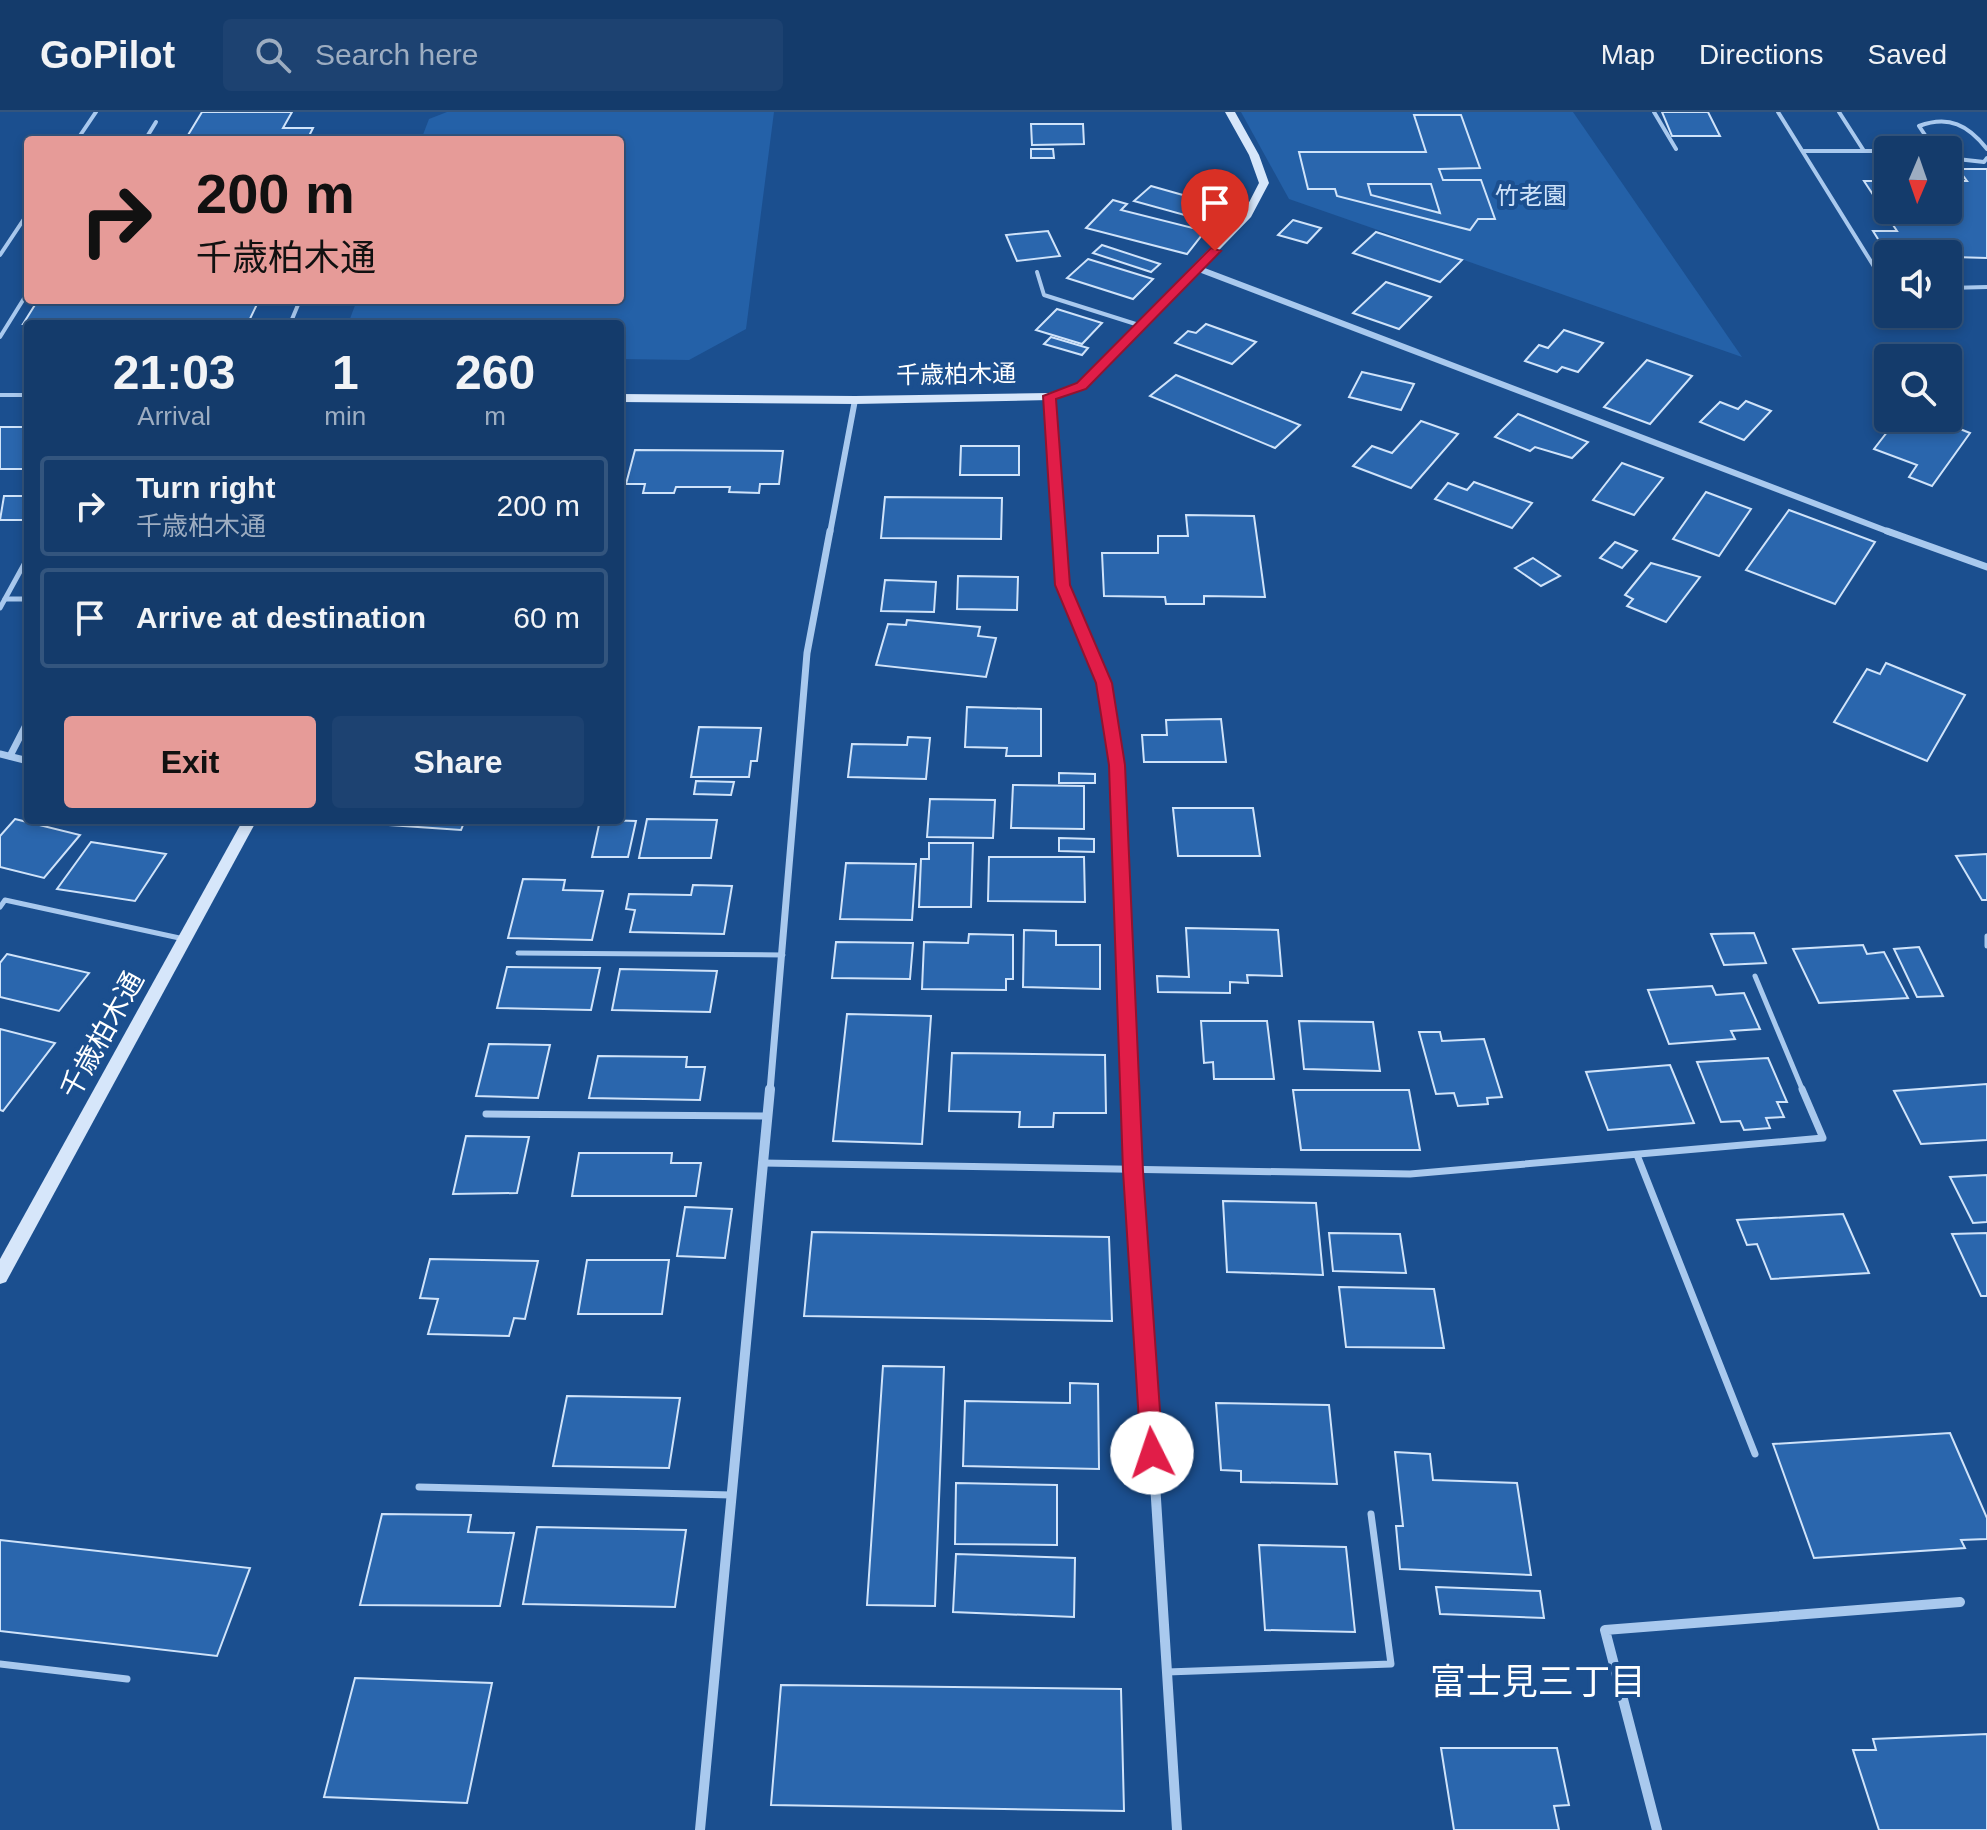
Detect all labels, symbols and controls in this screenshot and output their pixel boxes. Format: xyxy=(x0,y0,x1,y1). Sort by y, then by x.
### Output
search box xyxy=(223,19,783,91)
icon: search xyxy=(251,33,295,77)
text: GoPilot xyxy=(40,34,175,76)
text: Search here xyxy=(315,38,479,71)
text: Map xyxy=(1601,39,1655,70)
text: Directions xyxy=(1699,39,1824,70)
text: Saved xyxy=(1868,39,1947,70)
north arrow xyxy=(1874,136,1962,224)
map controls xyxy=(1874,136,1962,432)
text: 200 m xyxy=(196,162,355,225)
icon: right xyxy=(64,168,168,272)
pin xyxy=(1181,169,1249,251)
icon: arrive xyxy=(1193,181,1237,225)
park label: 竹老園 xyxy=(1495,182,1567,209)
text: 千歳柏木通 xyxy=(196,237,376,278)
button: sound xyxy=(1874,240,1962,328)
button: search xyxy=(1874,344,1962,432)
text: 21:03 xyxy=(113,346,236,399)
text: 1 xyxy=(332,346,359,399)
text: 260 xyxy=(455,346,535,399)
street label: 千歳柏木通 xyxy=(896,359,1016,389)
text: Arrival xyxy=(137,401,211,431)
text: min xyxy=(324,401,366,431)
text: m xyxy=(484,401,506,431)
text: Turn right xyxy=(136,471,275,504)
icon: right xyxy=(68,484,112,528)
text: 200 m xyxy=(497,489,580,522)
text: 千歳柏木通 xyxy=(136,511,266,541)
icon: arrive xyxy=(68,596,112,640)
text: Arrive at destination xyxy=(136,601,426,634)
text: 60 m xyxy=(513,601,580,634)
button: Exit xyxy=(64,716,316,808)
button: Share xyxy=(332,716,584,808)
street label: 千歳柏木通 xyxy=(55,966,149,1104)
position arrow xyxy=(1110,1411,1194,1495)
district label: 富士見三丁目 xyxy=(1430,1661,1646,1702)

